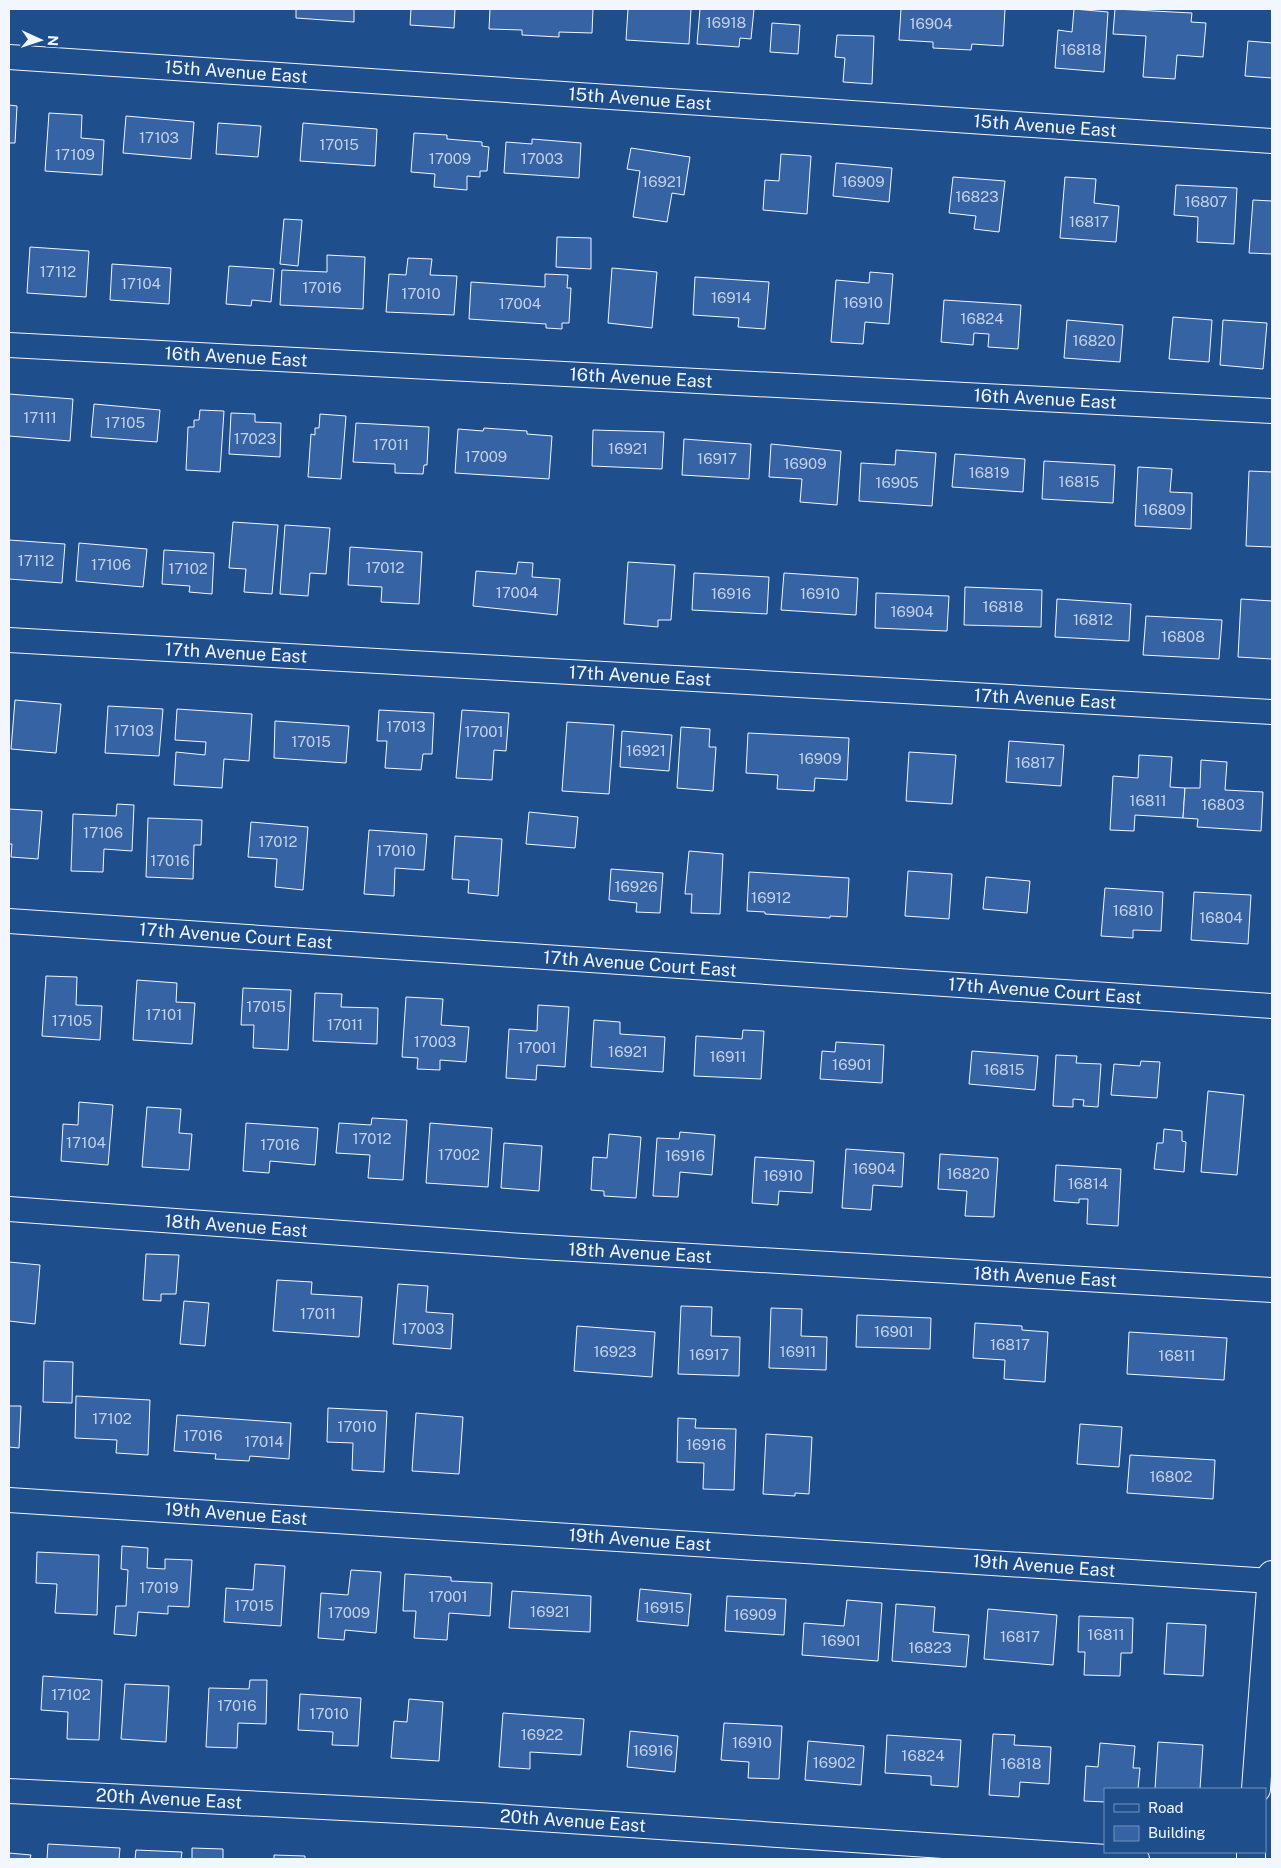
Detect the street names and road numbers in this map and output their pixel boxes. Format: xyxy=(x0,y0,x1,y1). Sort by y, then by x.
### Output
street label: 15th Avenue East xyxy=(164,56,308,87)
street label: 15th Avenue East xyxy=(568,83,712,114)
street label: 15th Avenue East xyxy=(973,110,1117,141)
street label: 16th Avenue East xyxy=(164,342,308,371)
street label: 16th Avenue East xyxy=(569,363,713,392)
street label: 16th Avenue East xyxy=(973,384,1117,413)
street label: 17th Avenue East xyxy=(164,638,308,667)
street label: 17th Avenue East xyxy=(568,661,712,690)
street label: 17th Avenue East xyxy=(973,684,1117,713)
street label: 17th Avenue Court East xyxy=(139,918,334,953)
street label: 17th Avenue Court East xyxy=(543,946,738,981)
street label: 17th Avenue Court East xyxy=(948,973,1143,1008)
street label: 18th Avenue East xyxy=(164,1210,308,1241)
street label: 18th Avenue East xyxy=(568,1238,712,1267)
street label: 18th Avenue East xyxy=(973,1262,1117,1291)
street label: 19th Avenue East xyxy=(164,1498,308,1529)
street label: 19th Avenue East xyxy=(568,1524,712,1555)
street label: 19th Avenue East xyxy=(972,1550,1116,1581)
street label: 20th Avenue East xyxy=(95,1784,243,1813)
street label: 20th Avenue East xyxy=(499,1805,647,1836)

